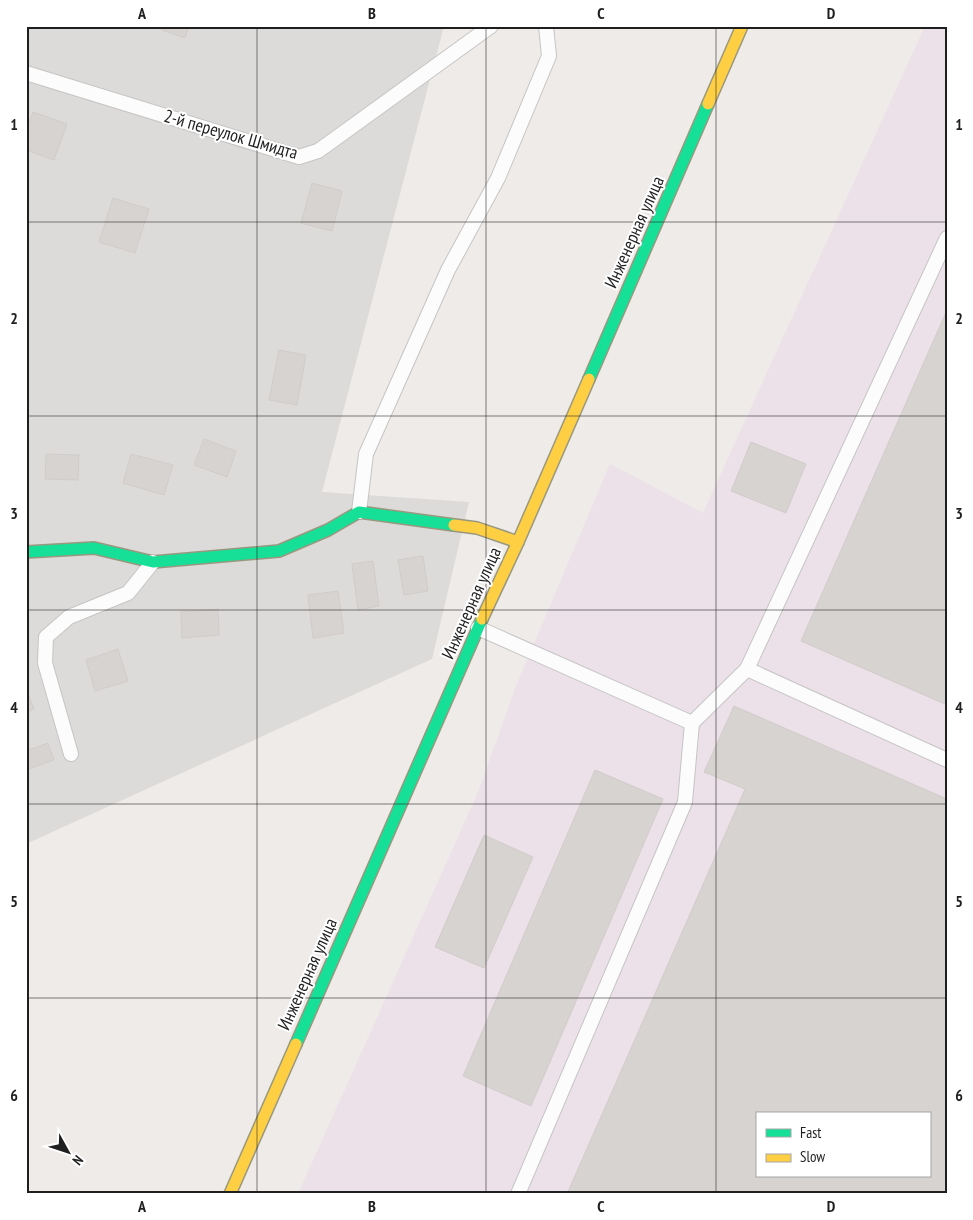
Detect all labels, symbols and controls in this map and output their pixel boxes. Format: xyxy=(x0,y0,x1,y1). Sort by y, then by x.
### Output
text: A xyxy=(137,3,147,23)
text: B xyxy=(368,3,376,23)
text: C xyxy=(597,3,605,23)
text: D xyxy=(827,3,836,23)
street label: 2-й переулок Шмидта xyxy=(161,104,301,164)
text: 1 xyxy=(10,114,18,134)
text: 1 xyxy=(955,114,963,134)
street label: Инженерная улица xyxy=(599,172,669,292)
text: 2 xyxy=(10,308,18,328)
text: 2 xyxy=(955,308,963,328)
text: 3 xyxy=(10,503,18,523)
text: 3 xyxy=(955,503,963,523)
street label: Инженерная улица xyxy=(436,543,506,663)
text: 4 xyxy=(10,697,18,717)
text: 4 xyxy=(955,697,963,717)
text: 5 xyxy=(10,891,18,911)
text: 5 xyxy=(955,891,963,911)
street label: Инженерная улица xyxy=(272,914,342,1034)
text: 6 xyxy=(10,1085,18,1105)
text: 6 xyxy=(955,1085,963,1105)
legend xyxy=(756,1112,930,1178)
text: Fast xyxy=(800,1123,821,1142)
north arrow xyxy=(42,1128,92,1178)
text: Slow xyxy=(800,1147,825,1166)
text: N xyxy=(69,1152,87,1169)
text: A xyxy=(137,1196,147,1216)
text: B xyxy=(368,1196,376,1216)
text: C xyxy=(597,1196,605,1216)
text: D xyxy=(827,1196,836,1216)

